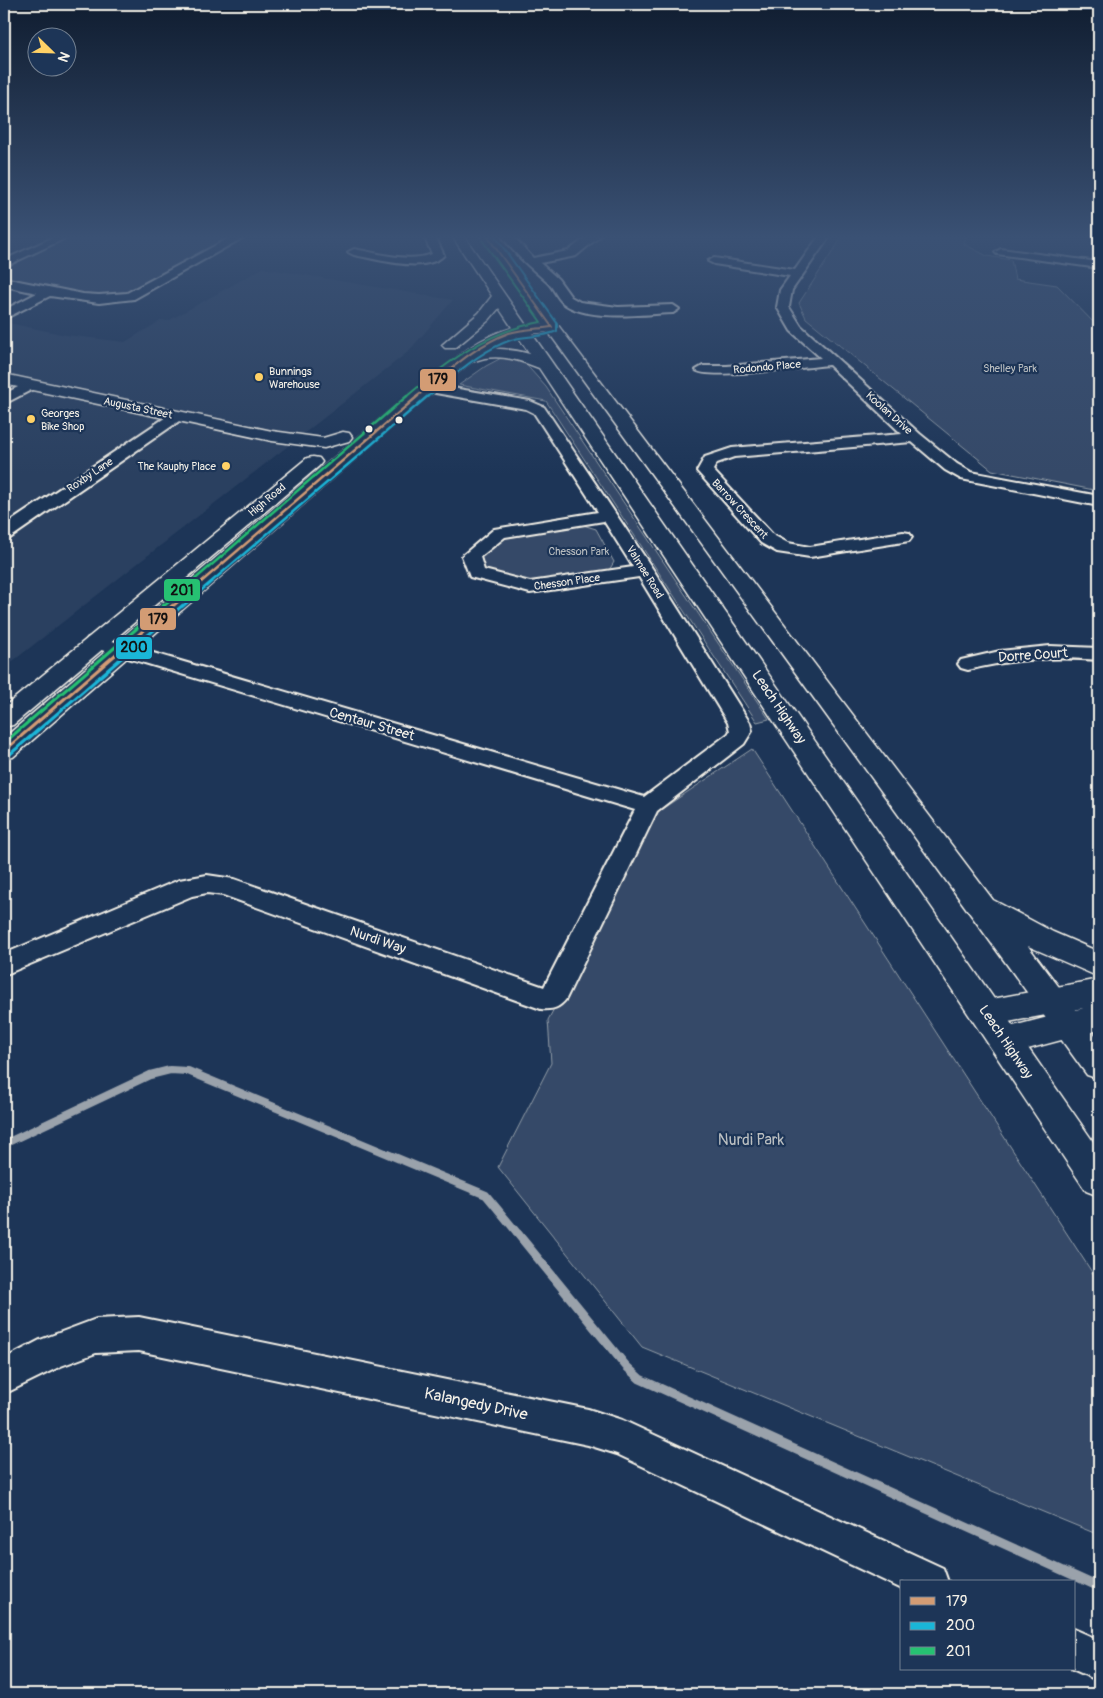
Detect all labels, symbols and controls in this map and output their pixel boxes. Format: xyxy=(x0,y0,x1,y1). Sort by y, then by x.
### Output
north arrow xyxy=(28,28,78,78)
text: N xyxy=(54,49,73,65)
street label: Rodondo Place xyxy=(733,358,802,376)
park label: Shelley Park xyxy=(983,362,1037,375)
place label: Bunnings Warehouse xyxy=(269,365,320,391)
line badge: 179 xyxy=(419,368,457,392)
marker: Bunnings Warehouse xyxy=(253,371,265,383)
text: 179 xyxy=(428,371,448,388)
street label: Koolan Drive xyxy=(863,389,915,438)
street label: Augusta Street xyxy=(102,394,174,422)
place label: Georges Bike Shop xyxy=(41,407,84,433)
marker: Georges Bike Shop xyxy=(25,413,37,425)
unlabelled marker xyxy=(394,415,404,425)
unlabelled marker xyxy=(364,424,374,434)
street label: Roxby Lane xyxy=(64,455,116,495)
place label: The Kauphy Place xyxy=(138,460,217,473)
marker: The Kauphy Place xyxy=(220,460,232,472)
street label: Barrow Crescent xyxy=(709,476,771,542)
street label: High Road xyxy=(246,481,288,519)
street label: Valmae Road xyxy=(624,543,666,601)
park label: Chesson Park xyxy=(549,545,610,558)
street label: Chesson Place xyxy=(533,571,601,593)
line badge: 201 xyxy=(163,578,201,602)
text: 201 xyxy=(171,582,193,599)
line badge: 179 xyxy=(139,607,177,631)
text: 179 xyxy=(148,611,168,628)
line badge: 200 xyxy=(115,636,153,660)
text: 200 xyxy=(121,639,148,656)
street label: Dorre Court xyxy=(998,644,1069,666)
street label: Leach Highway xyxy=(748,667,810,747)
street label: Centaur Street xyxy=(327,704,417,744)
street label: Nurdi Way xyxy=(348,923,408,957)
street label: Leach Highway xyxy=(975,1002,1037,1082)
park label: Nurdi Park xyxy=(718,1130,785,1150)
street label: Kalangedy Drive xyxy=(423,1383,530,1425)
legend xyxy=(900,1580,1076,1670)
text: 179 xyxy=(946,1592,968,1611)
text: 200 xyxy=(946,1616,975,1635)
text: 201 xyxy=(946,1642,971,1661)

